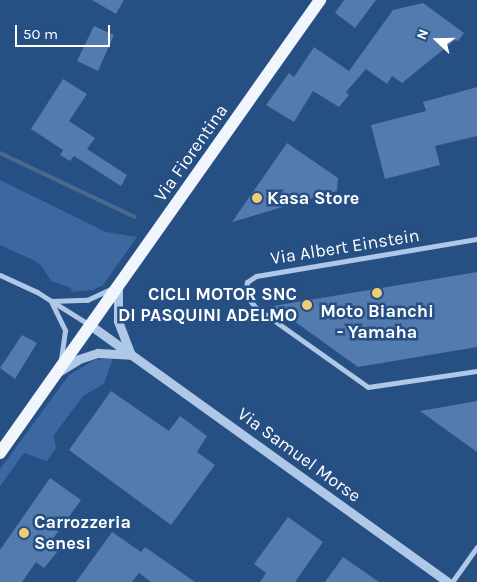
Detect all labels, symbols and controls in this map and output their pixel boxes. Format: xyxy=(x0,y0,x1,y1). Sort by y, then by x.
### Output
scale bar xyxy=(18,15,112,47)
north arrow xyxy=(412,15,462,65)
text: 50 m xyxy=(23,25,58,43)
text: N xyxy=(413,27,432,42)
street label: Via Fiorentina xyxy=(150,100,232,206)
place label: Kasa Store xyxy=(267,187,359,209)
marker: Kasa Store xyxy=(251,192,263,204)
street label: Via Albert Einstein xyxy=(269,225,421,269)
place label: CICLI MOTOR SNC DI PASQUINI ADELMO xyxy=(118,284,297,326)
marker: Moto Bianchi - Yamaha xyxy=(371,287,383,299)
marker: CICLI MOTOR SNC DI PASQUINI ADELMO xyxy=(301,299,313,311)
place label: Moto Bianchi - Yamaha xyxy=(320,301,434,344)
street label: Via Samuel Morse xyxy=(233,403,365,507)
place label: Carrozzeria Senesi xyxy=(34,512,131,554)
marker: Carrozzeria Senesi xyxy=(18,527,30,539)

